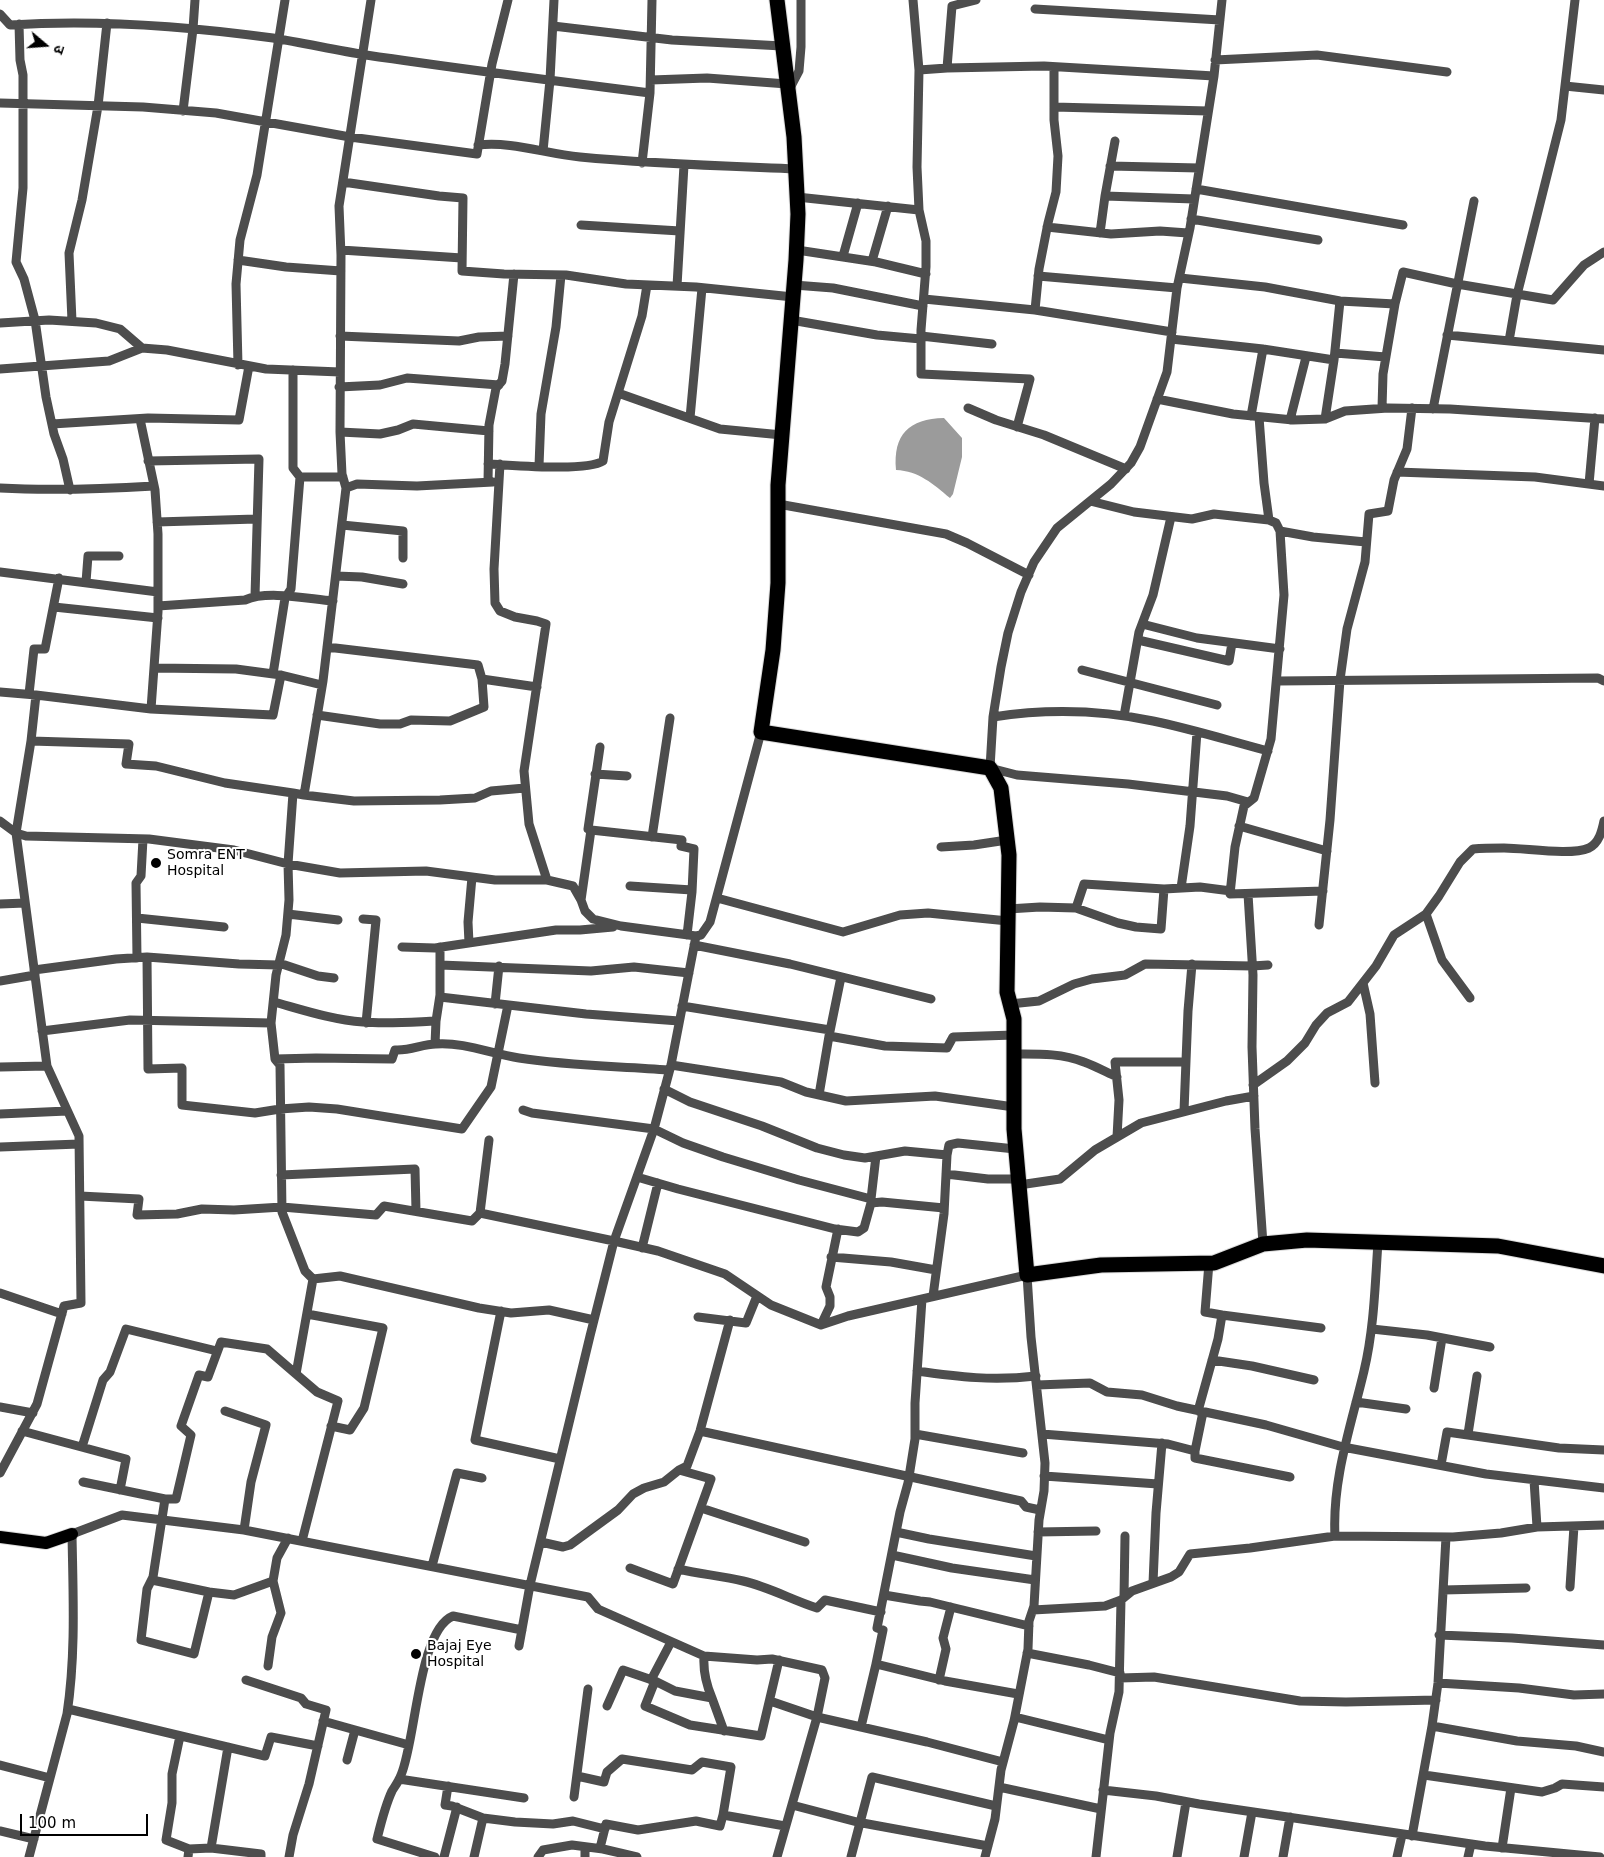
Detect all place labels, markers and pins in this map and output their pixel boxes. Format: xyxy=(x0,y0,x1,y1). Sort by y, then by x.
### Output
place label: Somra ENT Hospital xyxy=(167,847,245,880)
marker: Somra ENT Hospital xyxy=(149,856,163,870)
place label: Bajaj Eye Hospital xyxy=(427,1638,492,1670)
marker: Bajaj Eye Hospital xyxy=(409,1647,423,1661)

